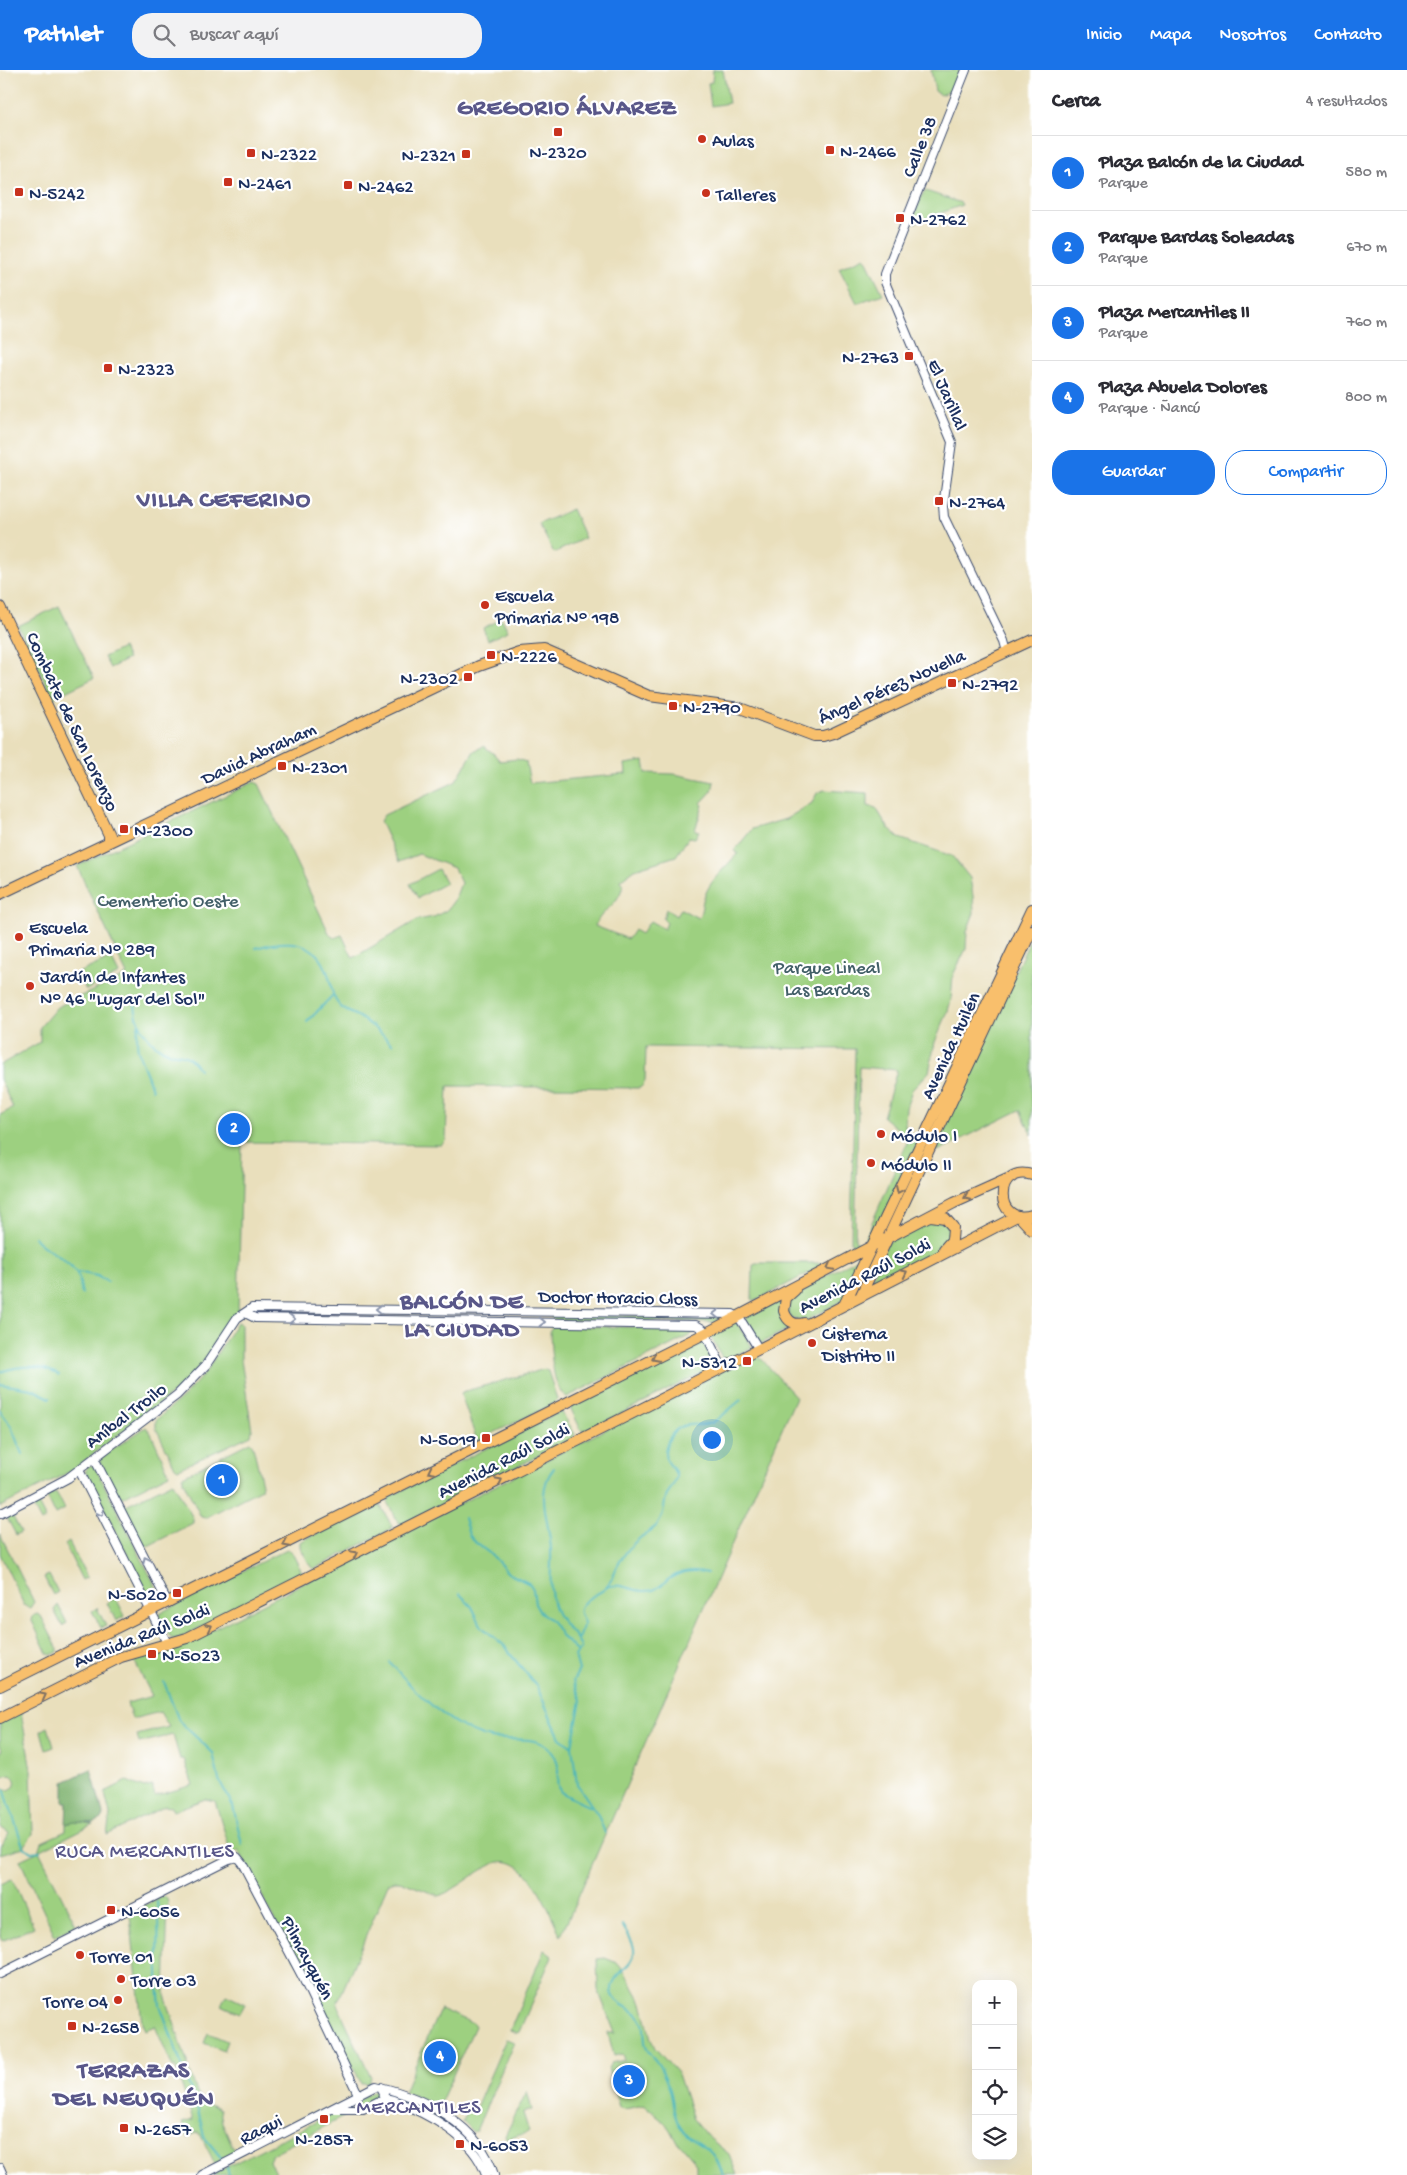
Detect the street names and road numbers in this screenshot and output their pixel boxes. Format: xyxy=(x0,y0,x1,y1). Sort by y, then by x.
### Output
street label: Calle 38 xyxy=(899,113,944,181)
street label: El Jarillal xyxy=(921,356,971,434)
street label: Combate de San Lorenzo xyxy=(19,629,123,816)
street label: Ángel Pérez Novella xyxy=(815,645,971,731)
street label: David Abraham xyxy=(197,718,321,793)
street label: Avenida Huilén xyxy=(917,989,987,1104)
street label: Avenida Raúl Soldi xyxy=(796,1234,935,1320)
street label: Doctor Horacio Closs xyxy=(536,1287,699,1312)
street label: Aníbal Troilo xyxy=(82,1379,172,1455)
street label: Avenida Raúl Soldi xyxy=(435,1419,574,1505)
street label: Avenida Raúl Soldi xyxy=(71,1599,214,1675)
street label: Pilmayquén xyxy=(274,1912,337,2004)
street label: Raqui xyxy=(236,2111,287,2152)

